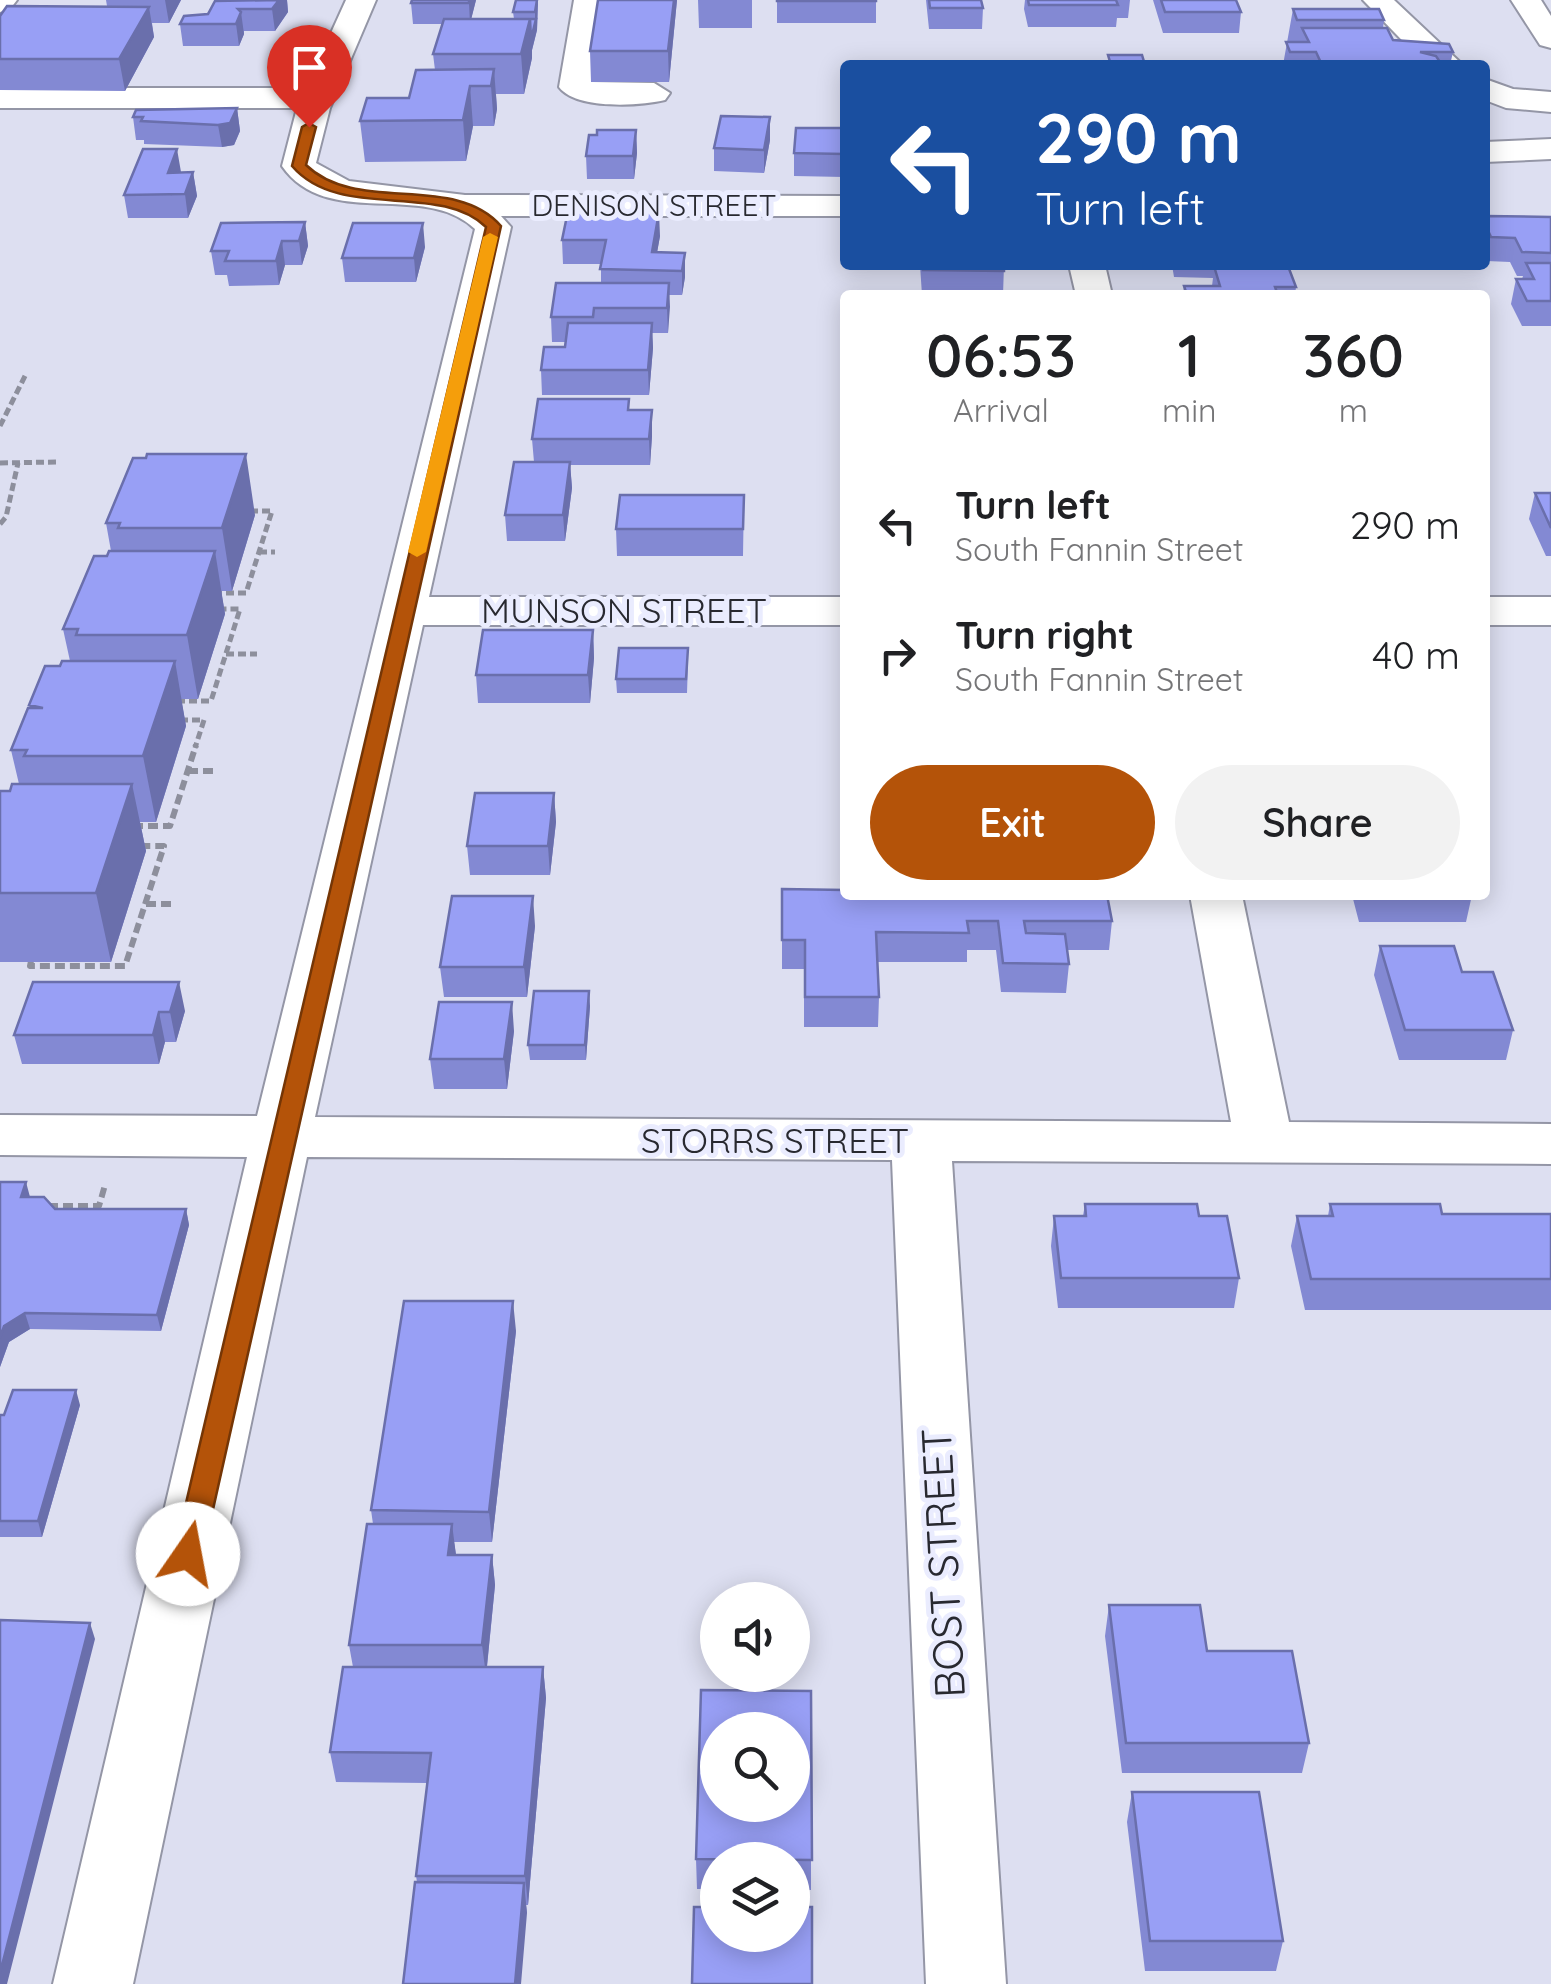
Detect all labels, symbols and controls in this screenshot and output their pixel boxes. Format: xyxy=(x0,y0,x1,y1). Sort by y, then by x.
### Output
pin xyxy=(267,25,352,128)
icon: arrive xyxy=(282,40,337,95)
text: 290 m xyxy=(1035,93,1242,181)
icon: left xyxy=(870,100,1000,230)
text: Turn left xyxy=(1035,180,1205,236)
street label: DENISON STREET xyxy=(531,186,777,224)
text: 06:53 xyxy=(926,317,1076,392)
text: 1 xyxy=(1178,317,1201,392)
text: 360 xyxy=(1303,317,1404,392)
text: Arrival xyxy=(953,390,1049,430)
text: min xyxy=(1162,390,1217,430)
text: m xyxy=(1339,390,1368,430)
text: Turn left xyxy=(955,481,1111,529)
icon: left xyxy=(870,498,925,553)
text: 290 m xyxy=(1350,501,1460,549)
text: South Fannin Street xyxy=(955,529,1244,569)
street label: MUNSON STREET xyxy=(481,588,767,632)
text: Turn right xyxy=(955,611,1134,659)
icon: right xyxy=(870,628,925,683)
text: 40 m xyxy=(1372,631,1460,679)
text: South Fannin Street xyxy=(955,659,1244,699)
button: Exit xyxy=(870,765,1155,880)
button: Share xyxy=(1175,765,1460,880)
street label: STORRS STREET xyxy=(641,1118,909,1162)
street label: BOST STREET xyxy=(909,1427,976,1699)
position arrow xyxy=(136,1502,240,1606)
map controls xyxy=(700,1582,810,1952)
button: sound xyxy=(700,1582,810,1692)
button: search xyxy=(700,1712,810,1822)
button: layers xyxy=(700,1842,810,1952)

